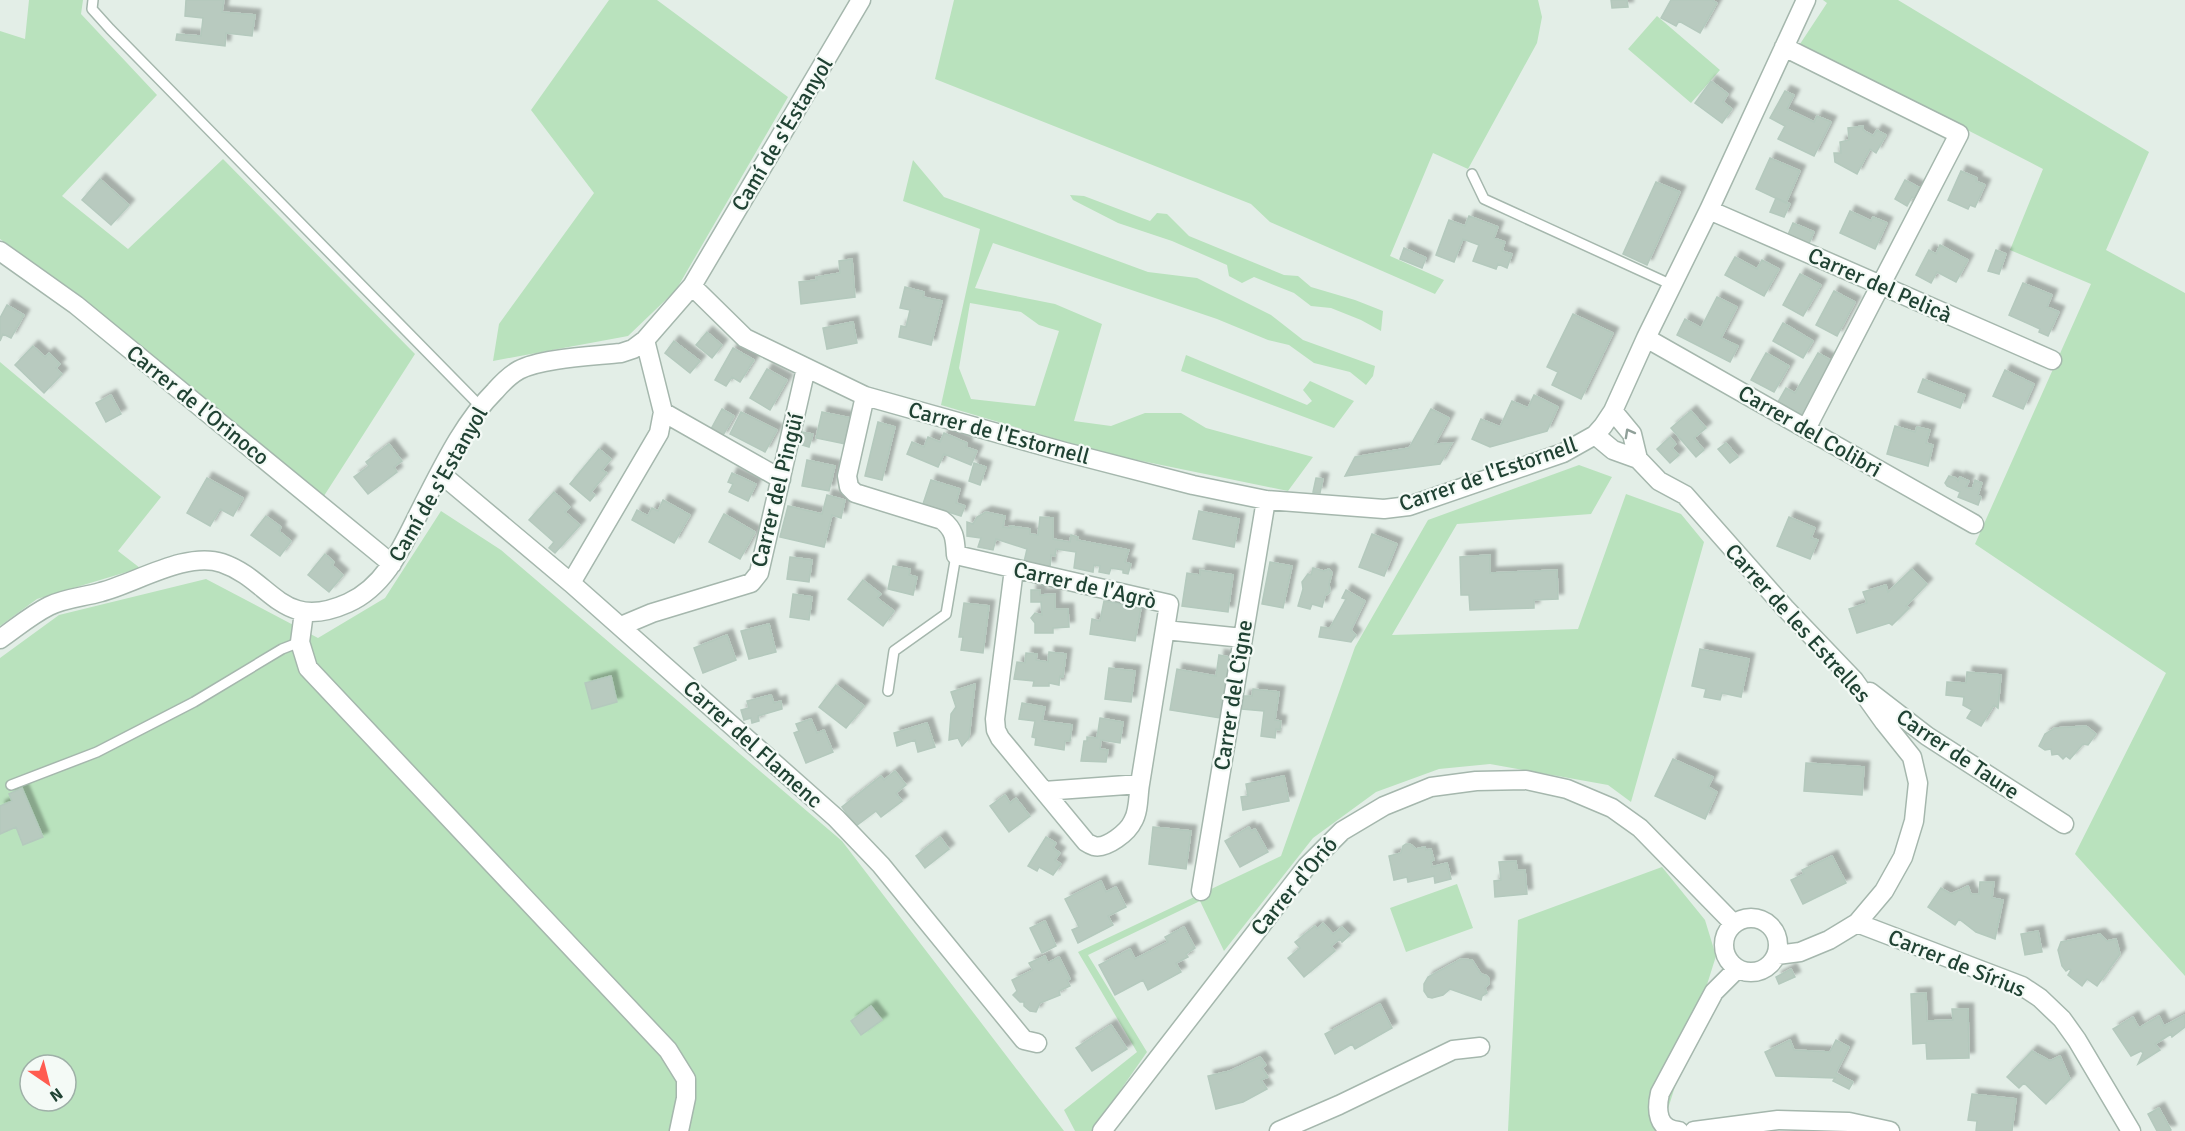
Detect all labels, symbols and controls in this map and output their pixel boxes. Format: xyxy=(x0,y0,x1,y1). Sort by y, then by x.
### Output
street label: Camí de s'Estanyol xyxy=(725,52,839,216)
street label: Carrer del Pelicà xyxy=(1804,241,1956,329)
street label: Carrer de l'Orinoco xyxy=(121,339,275,471)
street label: Carrer del Colibri xyxy=(1734,379,1886,483)
street label: Carrer de l'Estornell xyxy=(905,396,1093,470)
street label: Camí de s'Estanyol xyxy=(383,402,493,566)
street label: Carrer del Pingüí xyxy=(745,410,809,570)
one-way arrow xyxy=(1625,429,1636,439)
street label: Carrer de l'Estornell xyxy=(1395,431,1581,517)
street label: Carrer de les Estrelles xyxy=(1719,538,1877,708)
street label: Carrer de l'Agrò xyxy=(1011,555,1159,615)
street label: Carrer del Cigne xyxy=(1208,618,1258,772)
street label: Carrer del Flamenc xyxy=(678,674,828,814)
street label: Carrer de Taure xyxy=(1891,703,2025,805)
street label: Carrer d'Orió xyxy=(1245,831,1343,941)
street label: Carrer de Sírius xyxy=(1884,923,2030,1003)
north arrow xyxy=(18,1053,78,1113)
text: N xyxy=(46,1083,66,1106)

